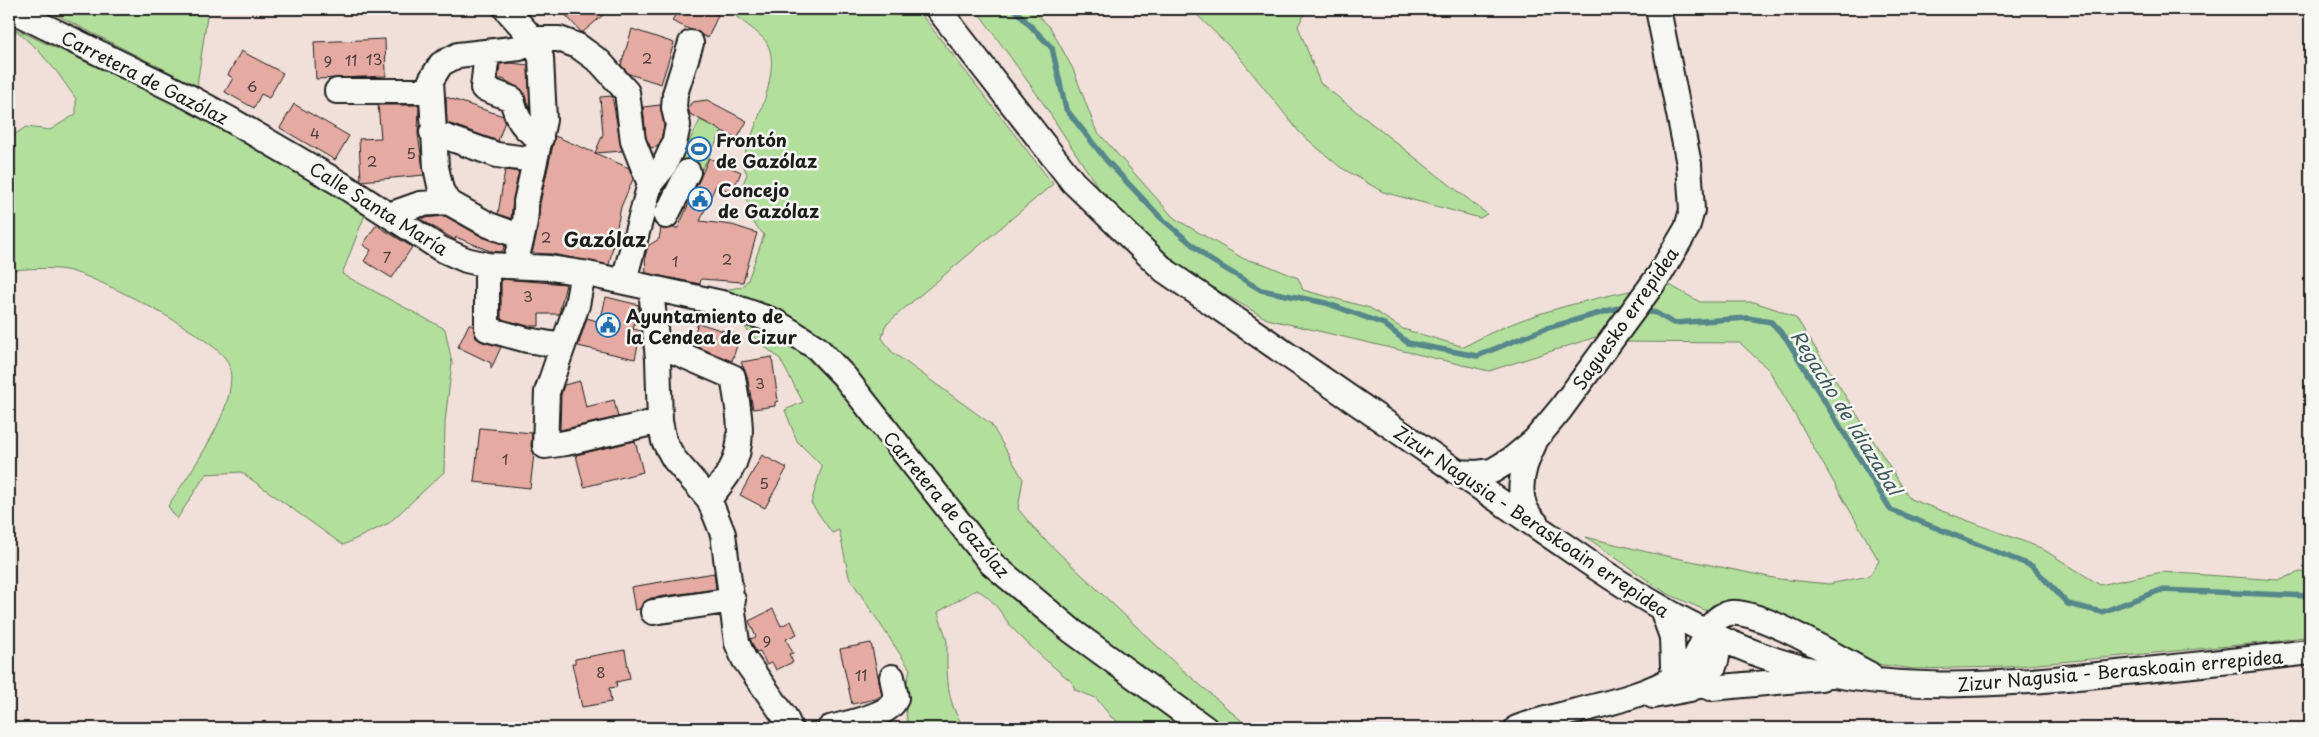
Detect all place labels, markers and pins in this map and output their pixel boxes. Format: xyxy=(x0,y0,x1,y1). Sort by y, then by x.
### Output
place label: Frontón de Gazólaz xyxy=(716,126,817,174)
sports icon: Frontón de Gazólaz xyxy=(686,136,712,162)
place label: Concejo de Gazólaz xyxy=(718,176,819,224)
public building icon: Concejo de Gazólaz xyxy=(687,186,713,212)
place label: Ayuntamiento de la Cendea de Cizur xyxy=(626,302,798,350)
public building icon: Ayuntamiento de la Cendea de Cizur xyxy=(595,312,621,338)

